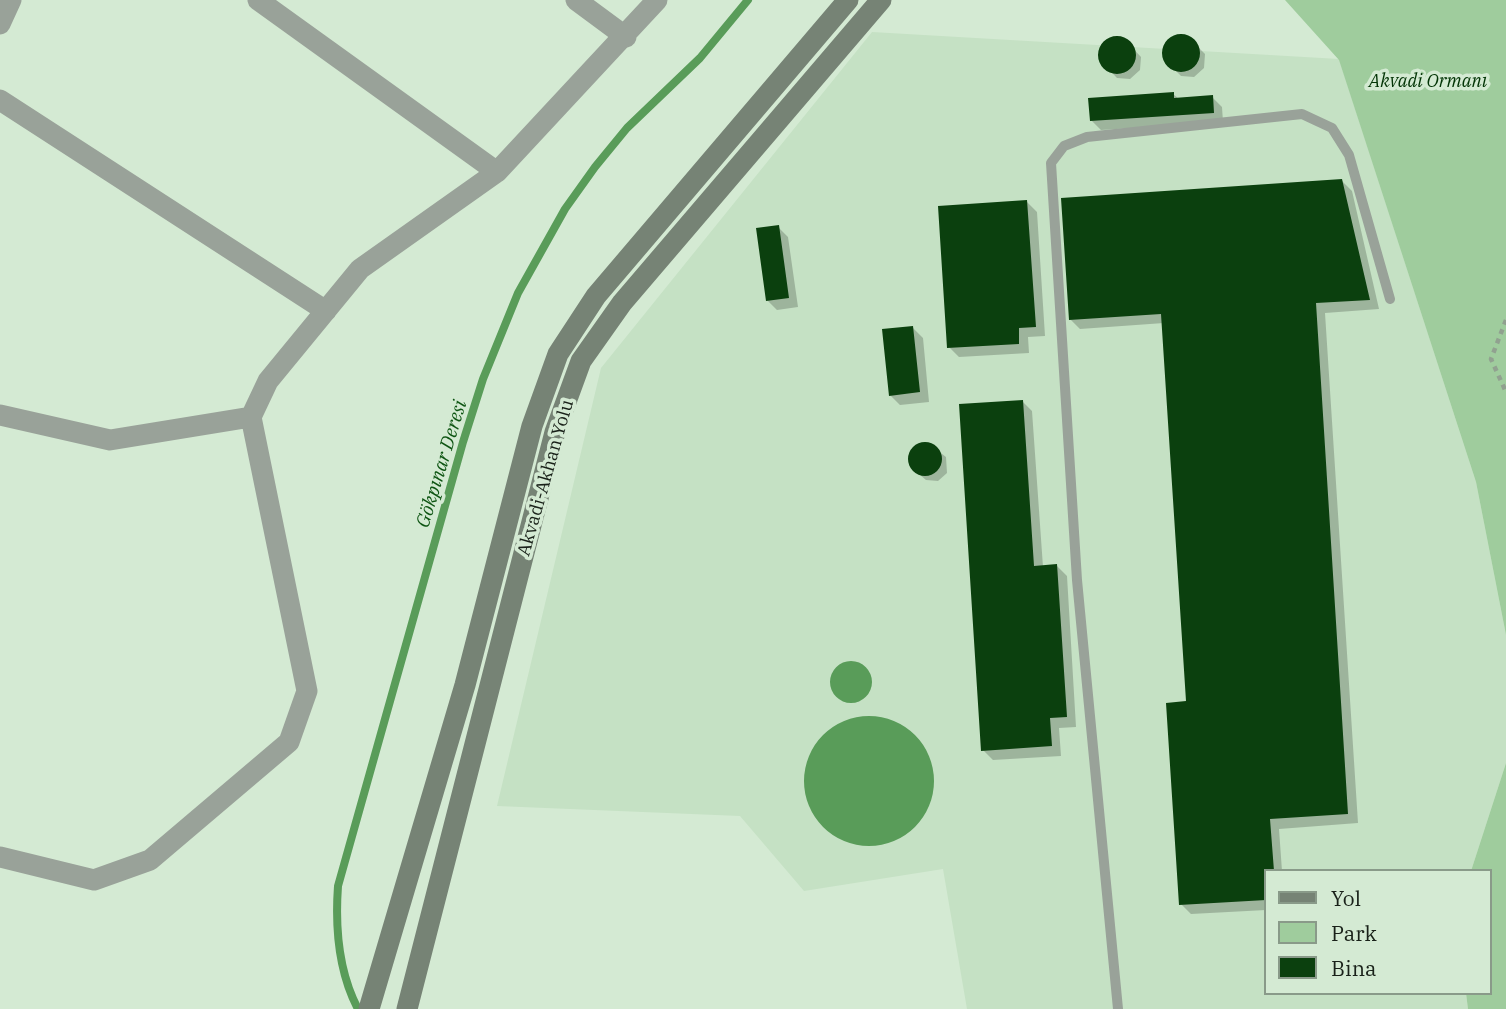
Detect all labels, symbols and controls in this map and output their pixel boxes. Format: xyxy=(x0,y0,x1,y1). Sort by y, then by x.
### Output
park label: Akvadi Ormanı xyxy=(1369,71,1487,93)
street label: Akvadi-Akhan Yolu xyxy=(513,397,579,559)
water label: Gökpınar Deresi xyxy=(412,398,472,530)
legend xyxy=(1264,869,1492,995)
text: Yol xyxy=(1331,884,1361,912)
text: Park xyxy=(1331,919,1377,947)
text: Bina xyxy=(1331,954,1377,982)

